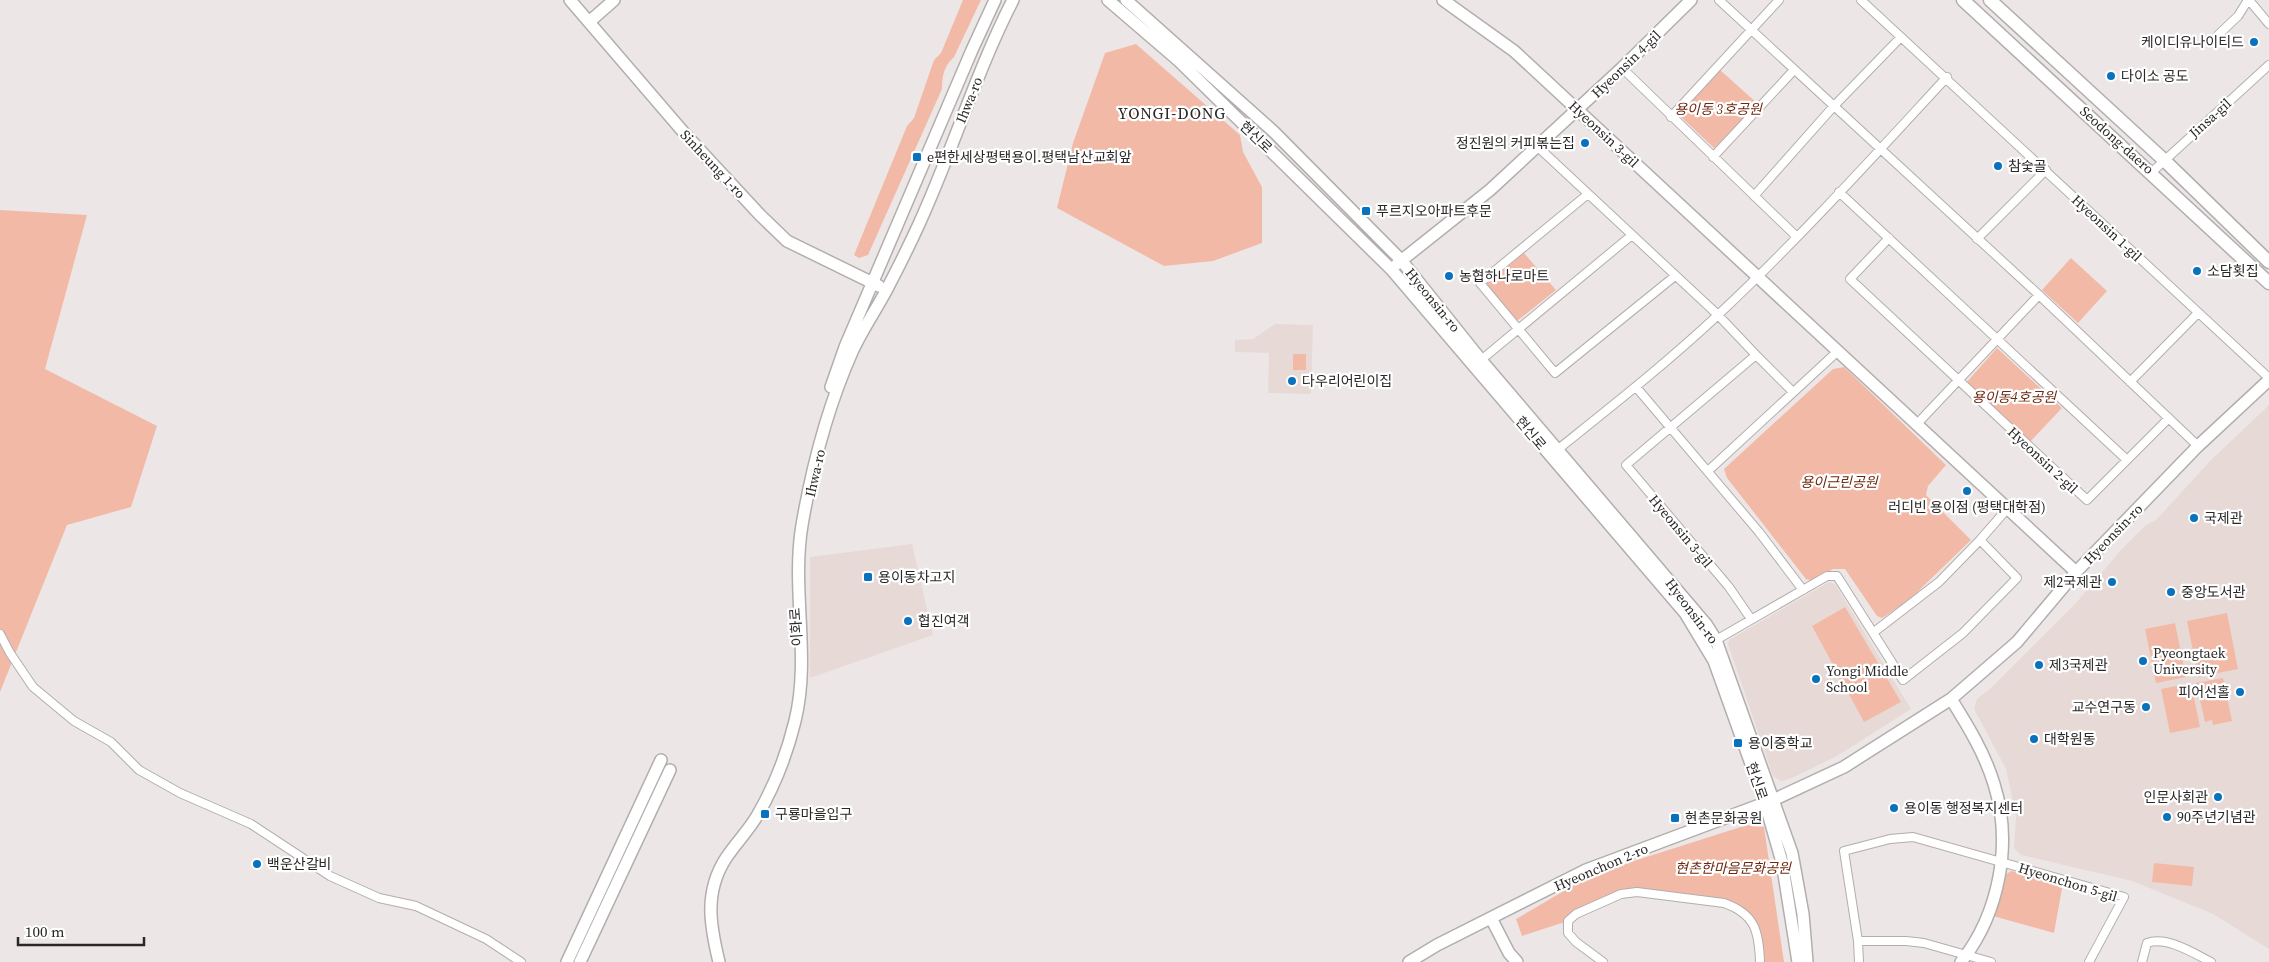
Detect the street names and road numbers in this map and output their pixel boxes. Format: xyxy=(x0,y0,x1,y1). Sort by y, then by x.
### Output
street label: Hyeonsin 4-gil xyxy=(1587,26,1665,102)
street label: Ihwa-ro xyxy=(951,73,987,126)
street label: Jinsa-gil xyxy=(2184,94,2236,143)
street label: Hyeonsin 3-gil xyxy=(1564,96,1644,172)
street label: Seodong-daero xyxy=(2076,101,2159,179)
street label: 현신로 xyxy=(1235,116,1277,158)
street label: Sinheung 1-ro xyxy=(676,125,750,203)
street label: Hyeonsin 1-gil xyxy=(2067,190,2147,266)
street label: Hyeonsin-ro xyxy=(1401,264,1465,337)
street label: 현신로 xyxy=(1511,412,1551,454)
street label: Hyeonsin 2-gil xyxy=(2003,422,2083,498)
street label: Ihwa-ro xyxy=(800,447,830,499)
street label: Hyeonsin 3-gil xyxy=(1644,490,1718,572)
street label: Hyeonsin-ro xyxy=(2079,499,2147,569)
street label: Hyeonsin-ro xyxy=(1661,574,1723,648)
street label: 이화로 xyxy=(785,607,807,647)
street label: 현신로 xyxy=(1741,759,1773,803)
street label: Hyeonchon 2-ro xyxy=(1551,838,1651,896)
street label: Hyeonchon 5-gil xyxy=(2016,857,2120,907)

